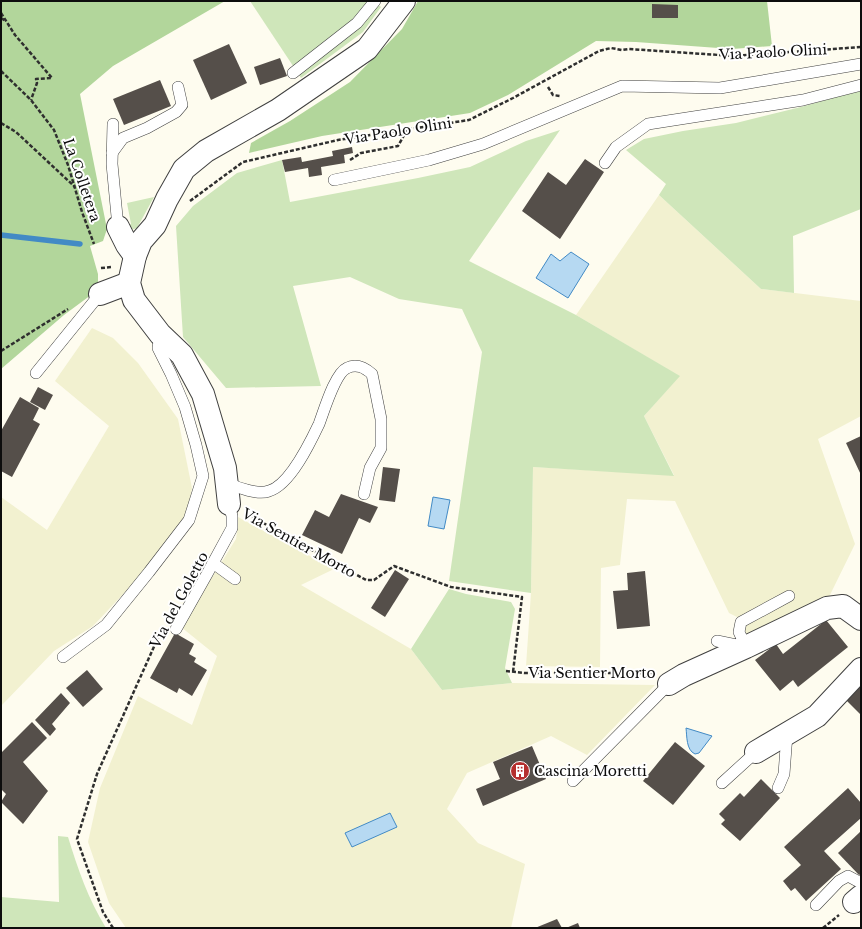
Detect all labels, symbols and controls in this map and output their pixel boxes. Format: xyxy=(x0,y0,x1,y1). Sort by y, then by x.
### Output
street label: Via Paolo Olini xyxy=(718,40,828,64)
street label: Via Paolo Olini xyxy=(342,114,453,149)
street label: La Colletera xyxy=(59,136,105,224)
street label: Via Sentier Morto xyxy=(238,504,359,582)
street label: Via del Goletto xyxy=(145,549,212,652)
street label: Via Sentier Morto xyxy=(527,664,656,682)
building icon: Cascina Moretti xyxy=(509,760,531,782)
place label: Cascina Moretti xyxy=(534,762,647,780)

